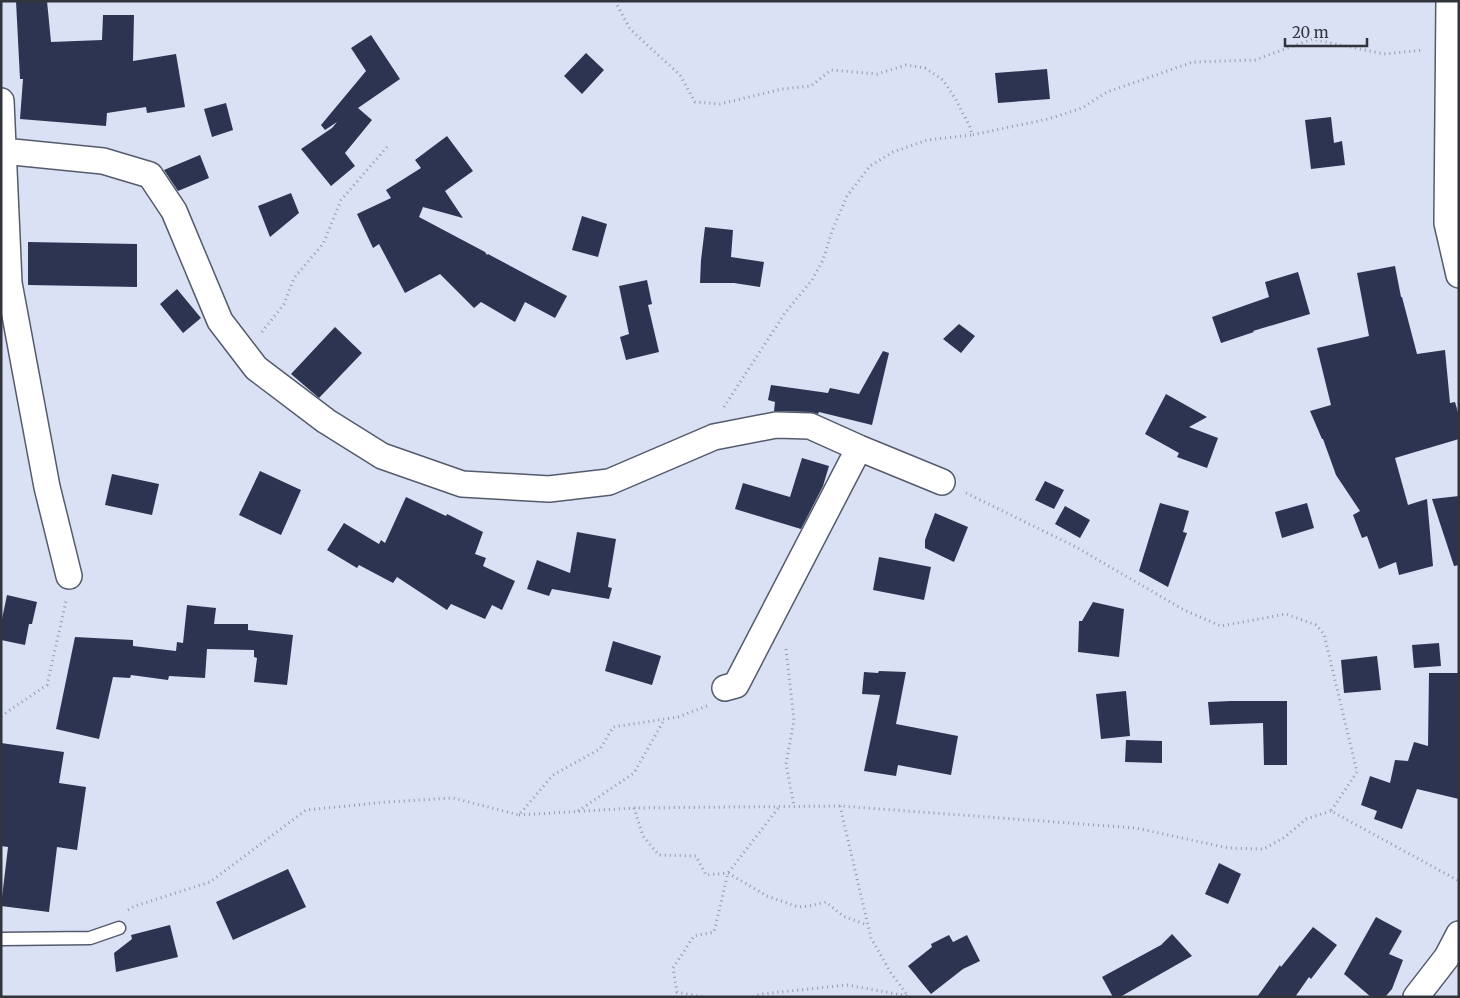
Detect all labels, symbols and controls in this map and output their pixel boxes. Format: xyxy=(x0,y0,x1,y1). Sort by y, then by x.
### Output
scale bar xyxy=(1285,15,1368,47)
text: 20 m xyxy=(1292,23,1329,42)

